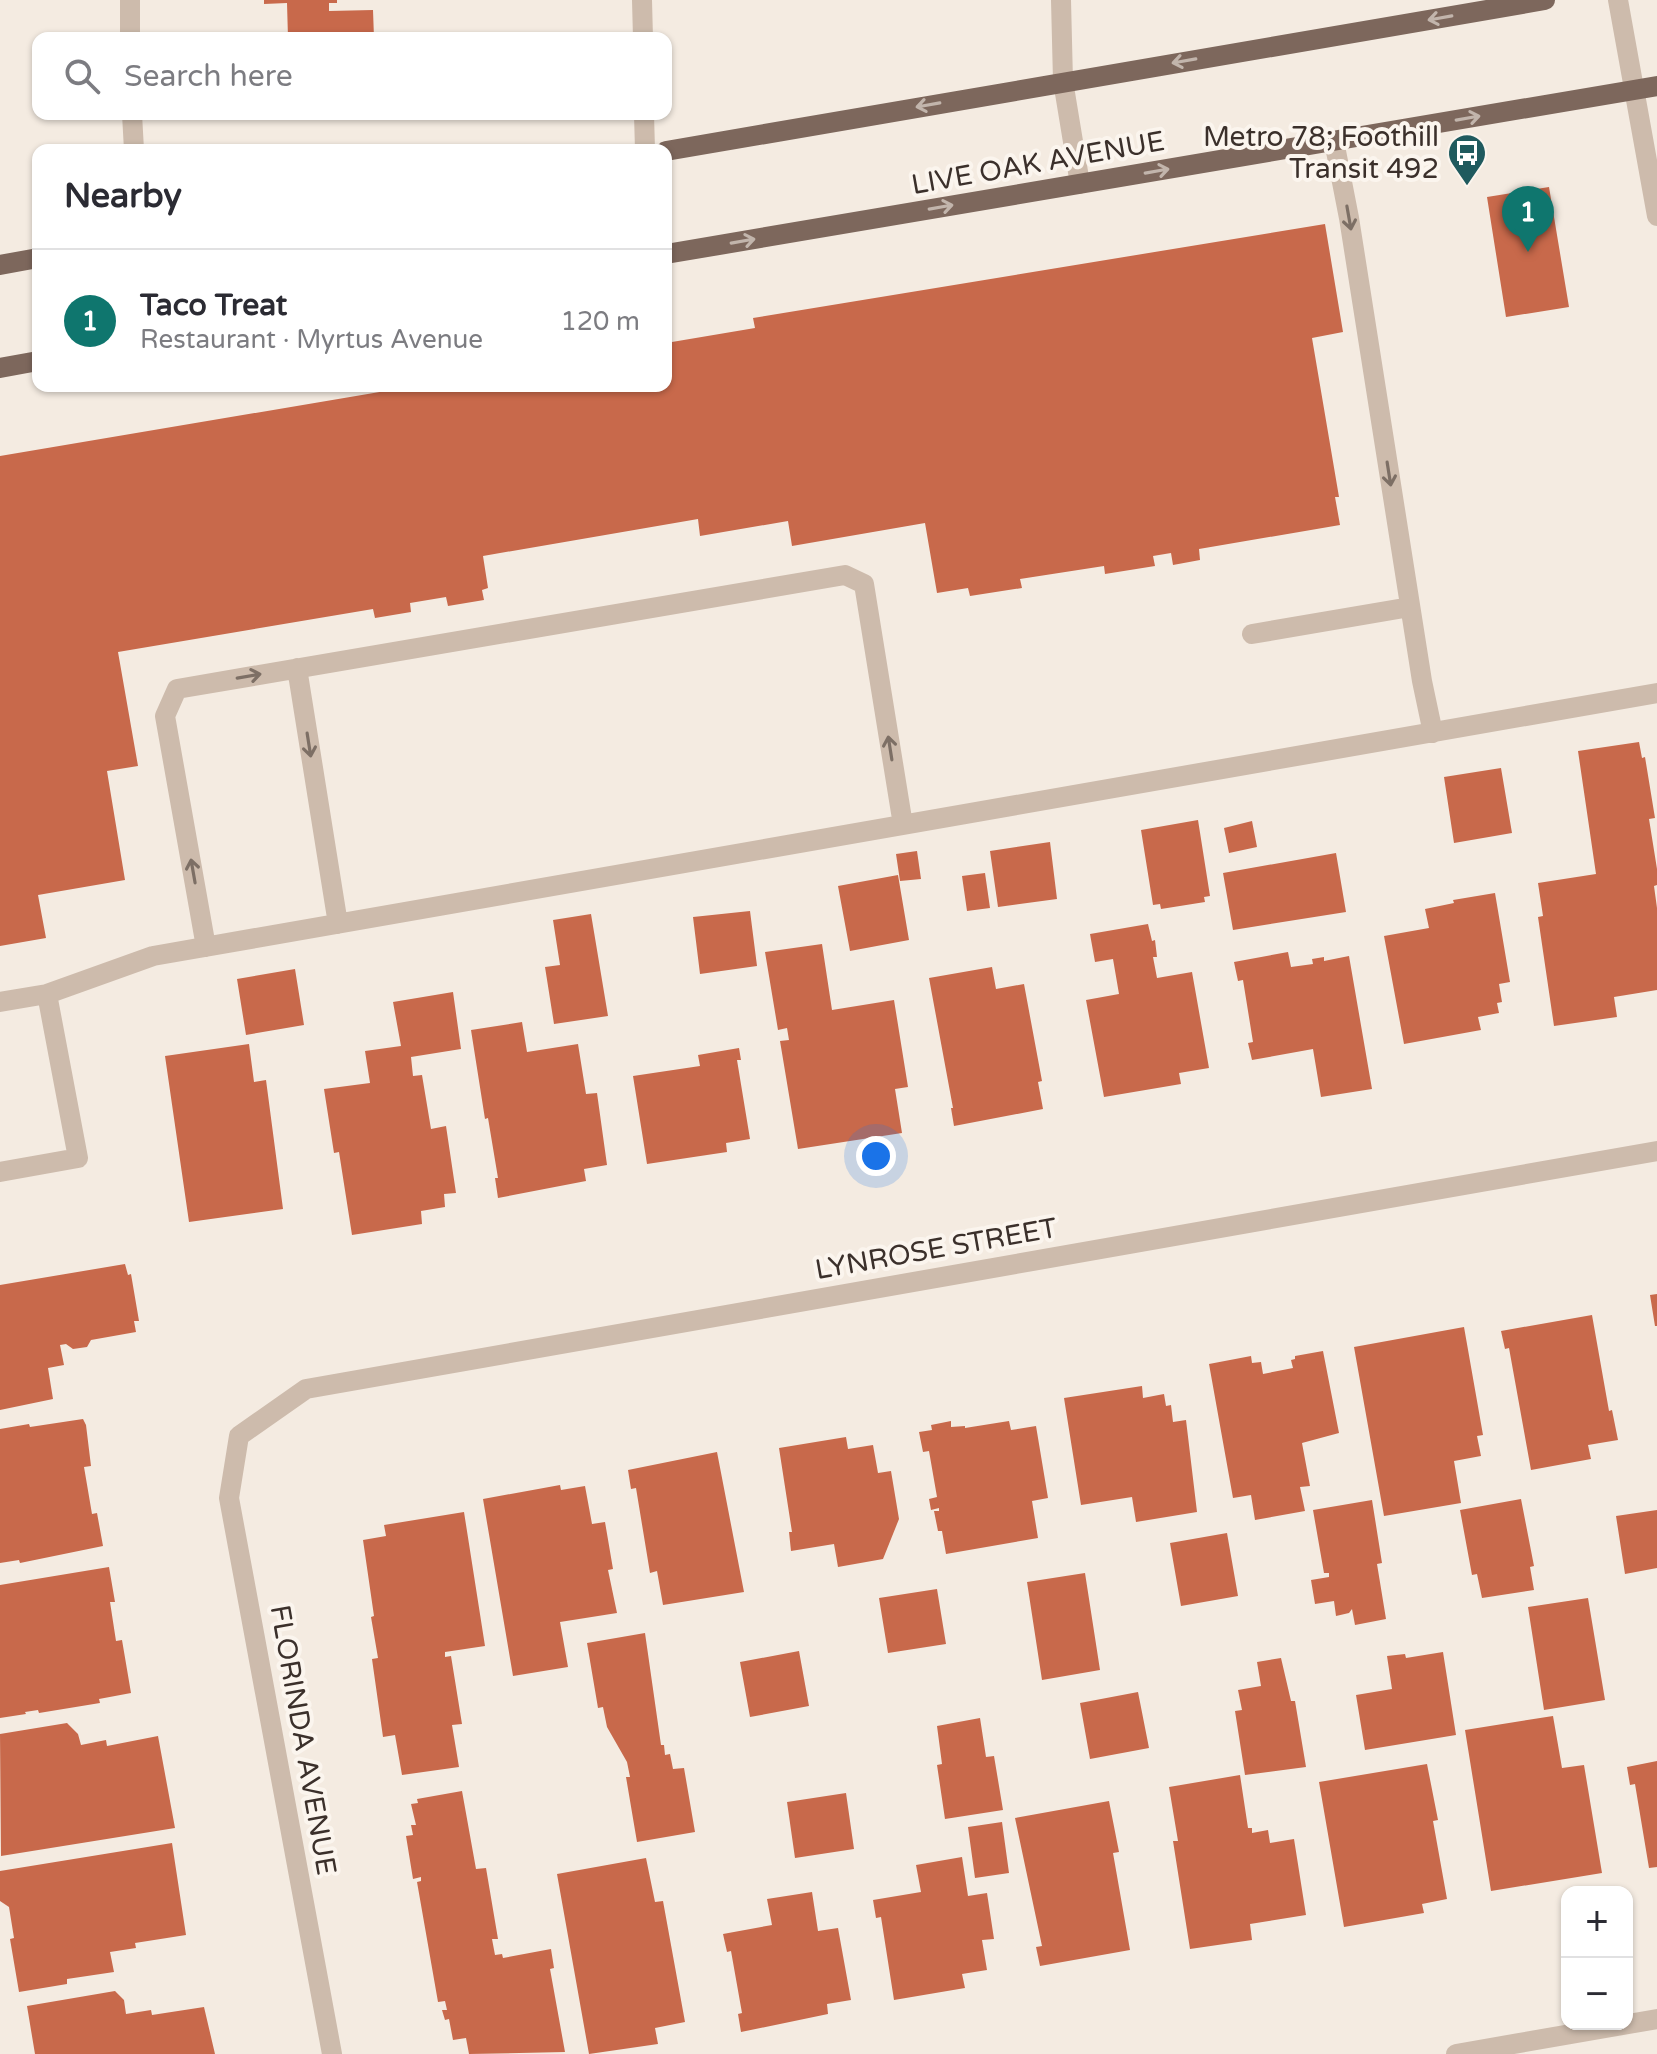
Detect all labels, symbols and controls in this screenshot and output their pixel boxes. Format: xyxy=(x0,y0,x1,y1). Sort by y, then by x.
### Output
one-way arrow xyxy=(1428,11,1454,26)
search box xyxy=(32,32,672,120)
icon: search xyxy=(60,54,104,98)
one-way arrow xyxy=(1172,54,1197,69)
text: Search here xyxy=(124,58,293,95)
one-way arrow xyxy=(916,99,941,114)
one-way arrow xyxy=(1455,110,1480,125)
place label: Metro 78; Foothill Transit 492 xyxy=(1203,120,1439,186)
street label: LIVE OAK AVENUE xyxy=(909,124,1167,202)
bus stop icon: Metro 78; Foothill Transit 492 xyxy=(1446,132,1488,187)
one-way arrow xyxy=(1143,163,1169,178)
text: Nearby xyxy=(64,176,182,217)
pin: 1 xyxy=(1502,186,1554,252)
one-way arrow xyxy=(928,199,954,214)
one-way arrow xyxy=(1342,204,1357,230)
one-way arrow xyxy=(730,233,755,248)
text: Taco Treat xyxy=(140,287,287,324)
text: 1 xyxy=(82,306,98,337)
text: 120 m xyxy=(560,306,640,337)
text: Restaurant · Myrtus Avenue xyxy=(140,324,483,355)
one-way arrow xyxy=(1382,461,1397,487)
one-way arrow xyxy=(236,668,262,683)
one-way arrow xyxy=(303,732,318,757)
one-way arrow xyxy=(882,736,897,761)
one-way arrow xyxy=(184,858,199,884)
your location xyxy=(856,1136,896,1176)
street label: LYNROSE STREET xyxy=(812,1211,1060,1287)
street label: FLORINDA AVENUE xyxy=(263,1602,343,1878)
map controls xyxy=(1561,1886,1633,2030)
button: + xyxy=(1561,1886,1633,1958)
button: − xyxy=(1561,1958,1633,2030)

